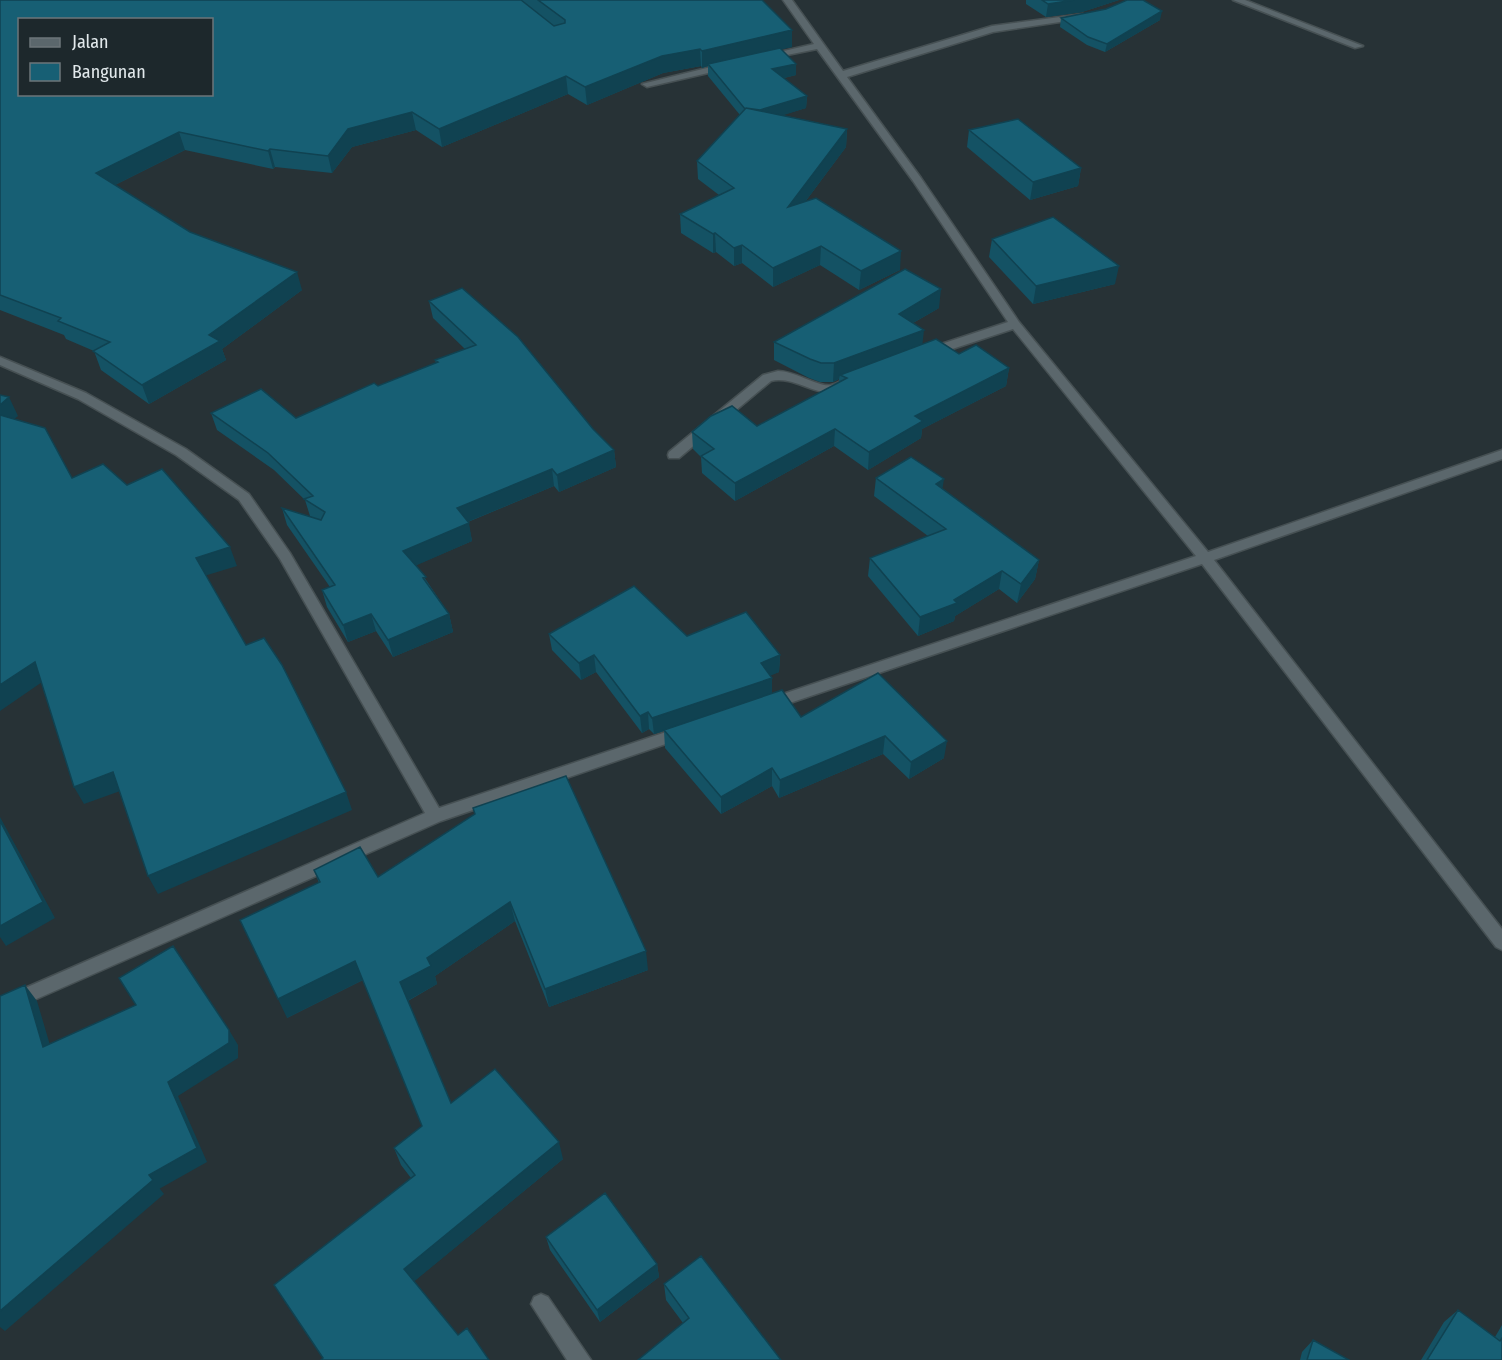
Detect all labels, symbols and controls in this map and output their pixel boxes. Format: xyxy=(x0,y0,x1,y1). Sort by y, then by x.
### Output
legend xyxy=(18,18,213,96)
text: Jalan xyxy=(72,31,109,53)
text: Bangunan xyxy=(72,61,146,83)

